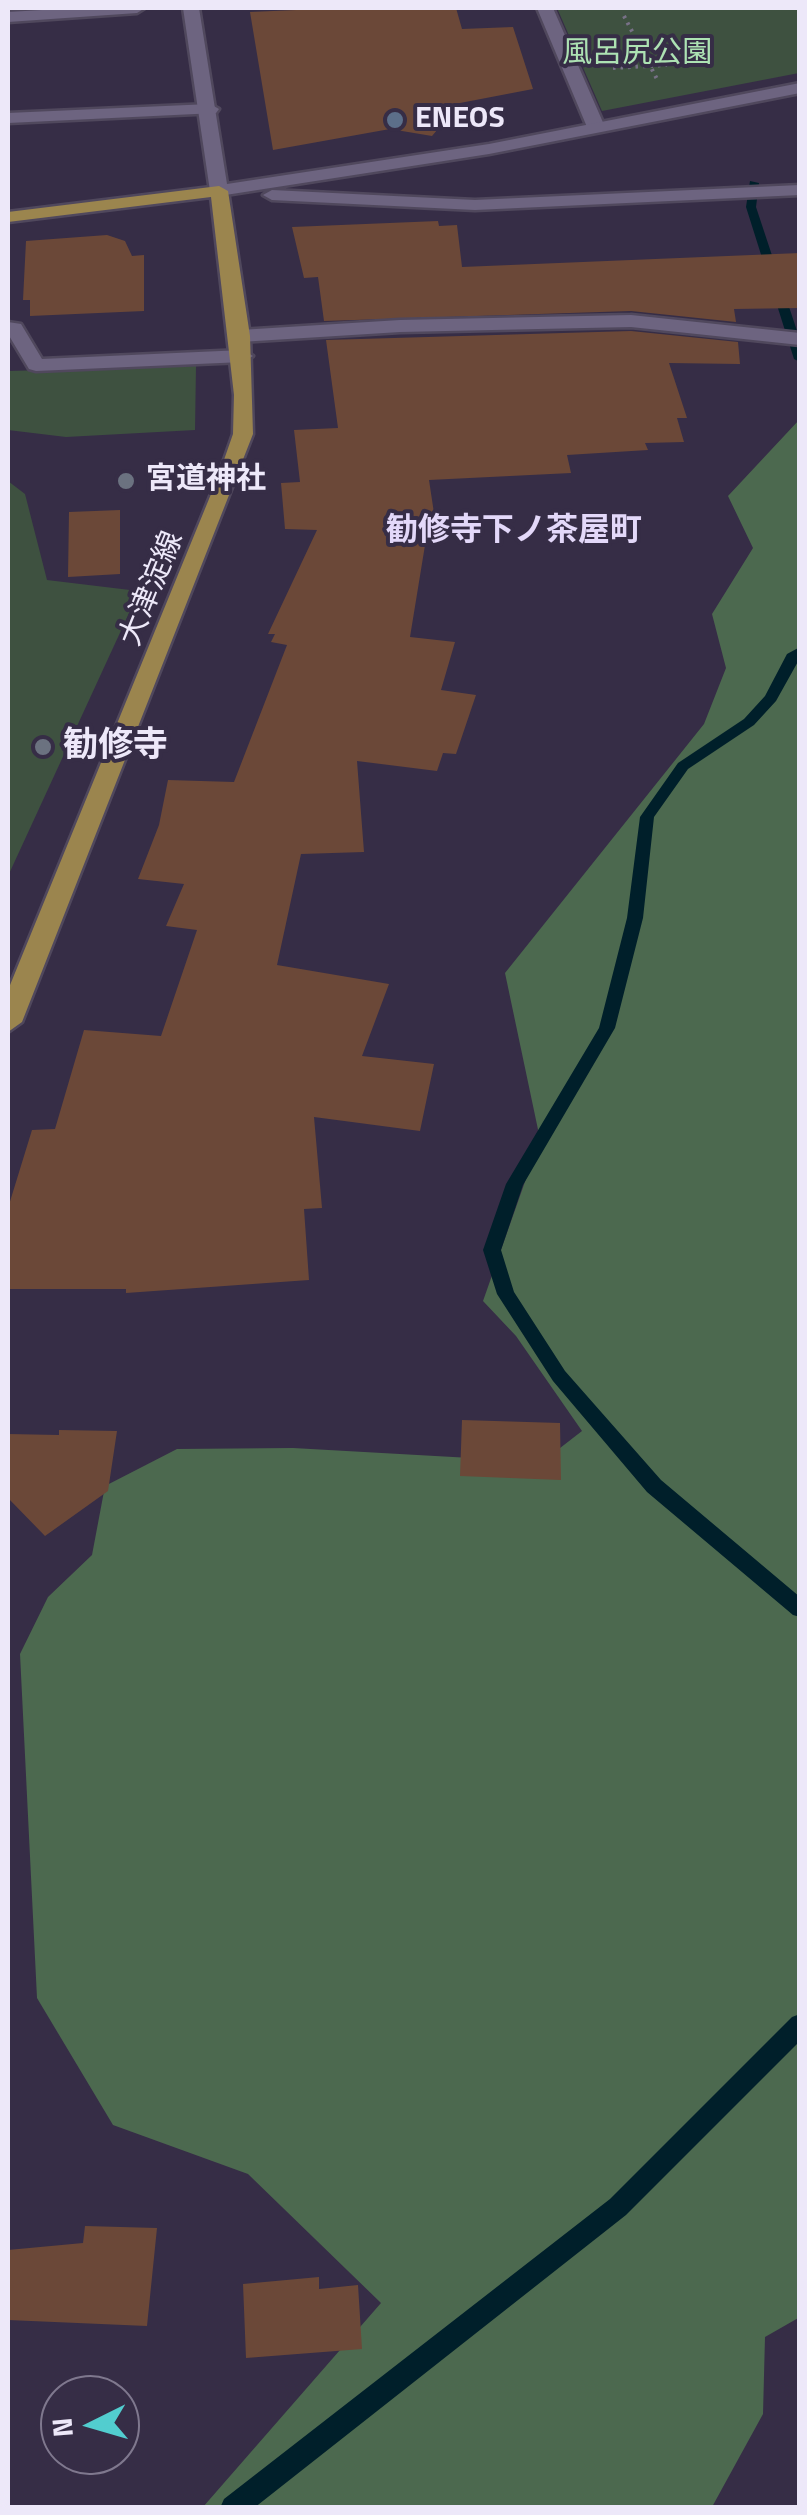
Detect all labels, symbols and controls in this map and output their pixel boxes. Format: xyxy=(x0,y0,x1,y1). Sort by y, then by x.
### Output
park label: 風呂尻公園 xyxy=(562,37,712,73)
place label: ENEOS xyxy=(415,102,505,138)
marker: ENEOS xyxy=(384,109,406,131)
place label: 宮道神社 xyxy=(146,463,266,499)
marker: 宮道神社 xyxy=(115,470,137,492)
district label: 勧修寺下ノ茶屋町 xyxy=(386,513,642,551)
street label: 大津淀線 xyxy=(114,527,192,651)
place label: 勧修寺 xyxy=(63,726,168,768)
marker: 勧修寺 xyxy=(32,736,54,758)
north arrow xyxy=(40,2375,140,2475)
text: N xyxy=(39,2416,84,2439)

